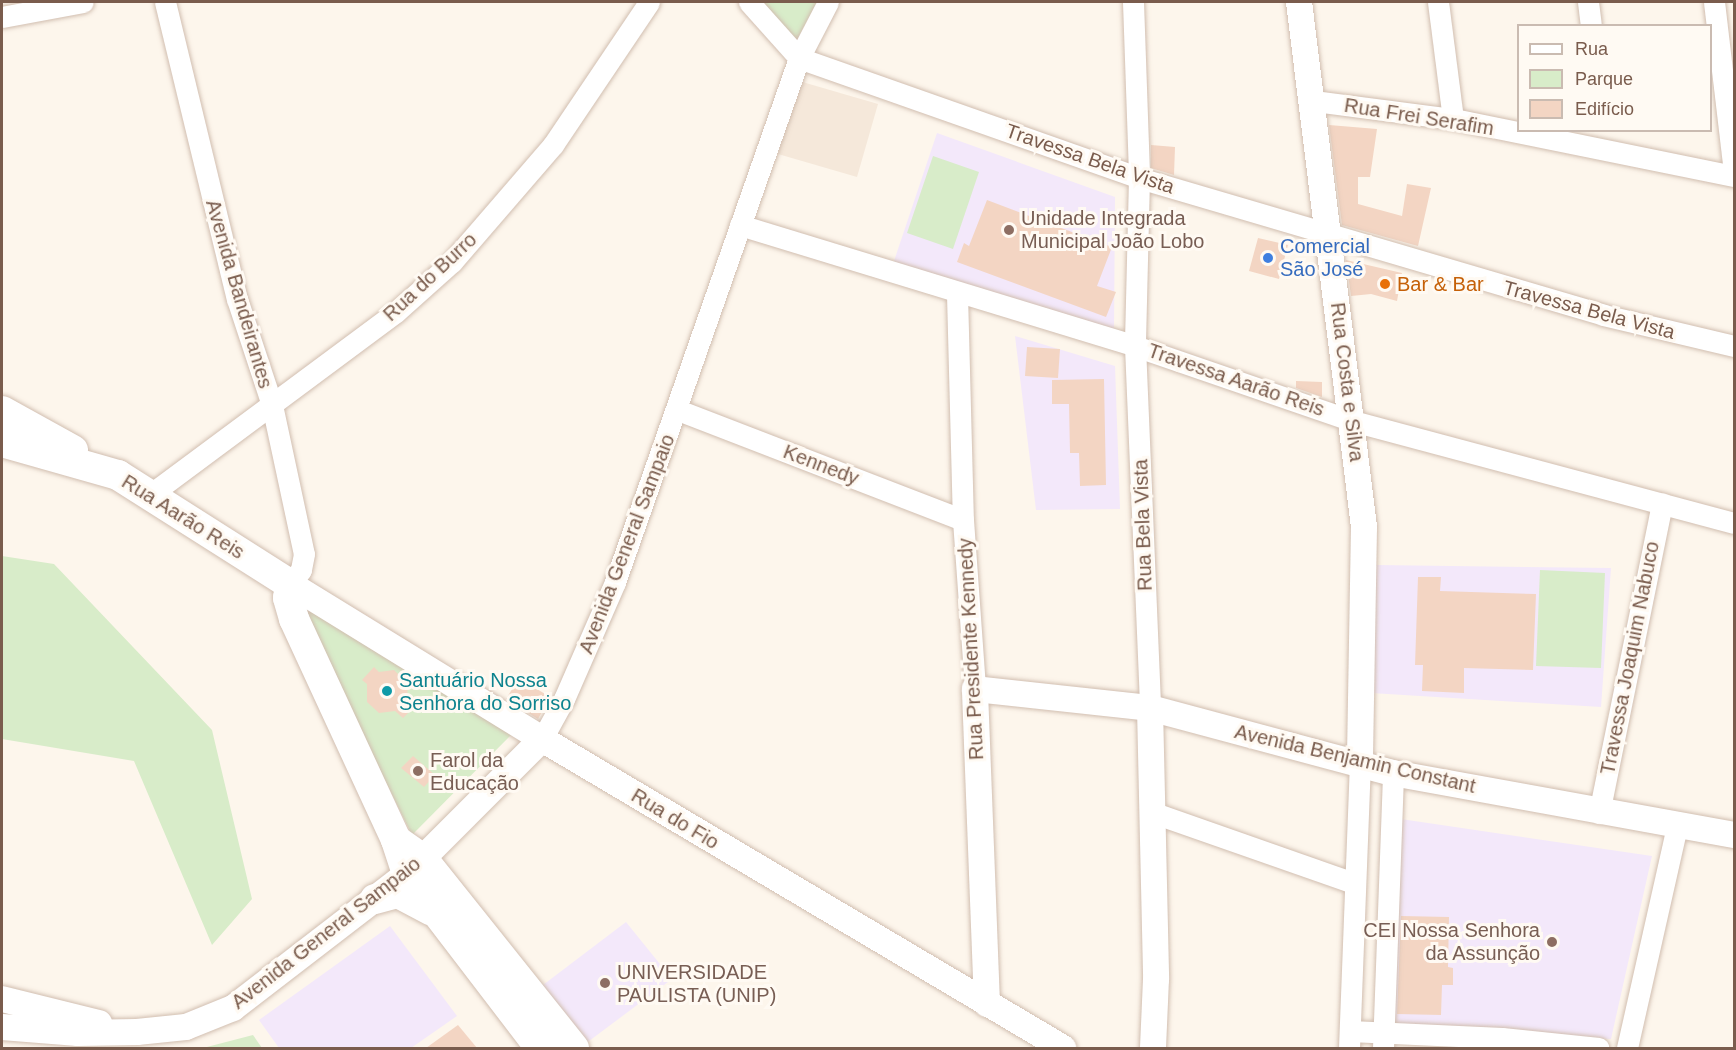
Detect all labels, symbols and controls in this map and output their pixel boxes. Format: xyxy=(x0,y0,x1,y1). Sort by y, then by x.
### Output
legend xyxy=(1517,24,1712,132)
text: Rua xyxy=(1575,39,1608,59)
text: Parque xyxy=(1575,69,1633,89)
street label: Rua Frei Serafim xyxy=(1342,93,1496,141)
text: Edifício xyxy=(1575,99,1634,119)
street label: Travessa Bela Vista xyxy=(1003,119,1177,199)
street label: Avenida Bandeirantes xyxy=(201,197,277,391)
place label: Unidade Integrada Municipal João Lobo xyxy=(1021,207,1204,254)
marker: Unidade Integrada Municipal João Lobo xyxy=(1002,223,1016,237)
street label: Rua do Burro xyxy=(378,228,482,326)
place label: Comercial São José xyxy=(1280,234,1370,281)
marker: Comercial São José xyxy=(1261,251,1275,265)
place label: Bar & Bar xyxy=(1397,272,1484,296)
street label: Travessa Bela Vista xyxy=(1501,276,1677,344)
marker: Bar & Bar xyxy=(1378,277,1392,291)
street label: Rua Costa e Silva xyxy=(1325,301,1369,463)
street label: Travessa Aarão Reis xyxy=(1144,338,1328,422)
street label: Avenida General Sampaio xyxy=(574,431,680,657)
street label: Kennedy xyxy=(780,440,862,490)
street label: Rua Bela Vista xyxy=(1129,459,1157,591)
street label: Rua Aarão Reis xyxy=(117,469,249,565)
street label: Rua Presidente Kennedy xyxy=(953,537,989,761)
street label: Travessa Joaquim Nabuco xyxy=(1596,539,1664,777)
place label: Santuário Nossa Senhora do Sorriso xyxy=(399,668,571,715)
marker: Santuário Nossa Senhora do Sorriso xyxy=(380,684,394,698)
street label: Avenida Benjamin Constant xyxy=(1232,720,1478,798)
place label: Farol da Educação xyxy=(430,748,519,795)
marker: Farol da Educação xyxy=(411,764,425,778)
street label: Rua do Fio xyxy=(627,784,723,854)
street label: Avenida General Sampaio xyxy=(227,852,425,1014)
place label: CEI Nossa Senhora da Assunção xyxy=(1363,918,1540,965)
marker: CEI Nossa Senhora da Assunção xyxy=(1545,935,1559,949)
place label: UNIVERSIDADE PAULISTA (UNIP) xyxy=(617,960,777,1007)
marker: UNIVERSIDADE PAULISTA (UNIP) xyxy=(598,976,612,990)

